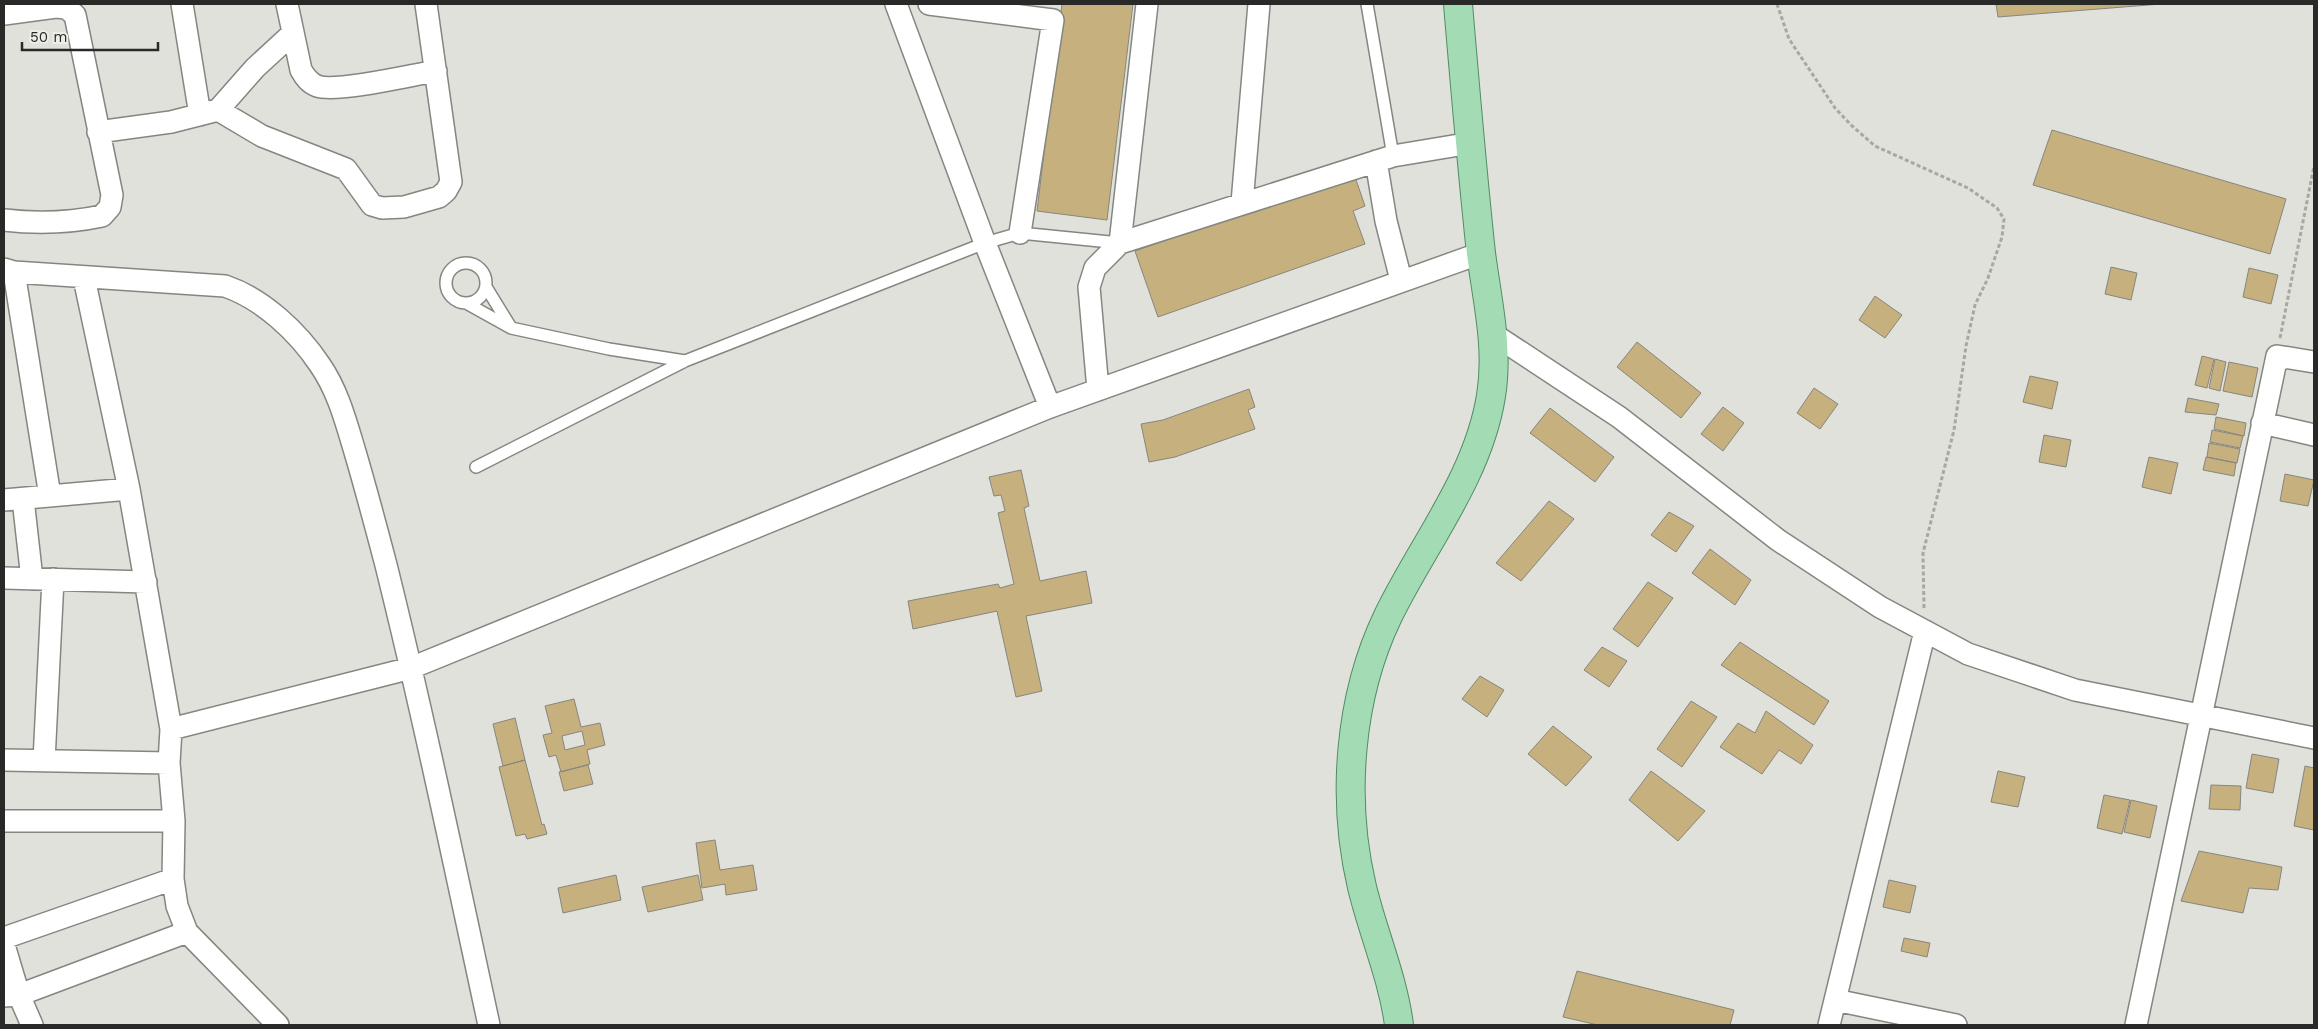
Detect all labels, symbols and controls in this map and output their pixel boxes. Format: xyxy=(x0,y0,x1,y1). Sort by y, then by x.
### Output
scale bar xyxy=(22,20,159,52)
text: 50 m xyxy=(30,28,67,46)

